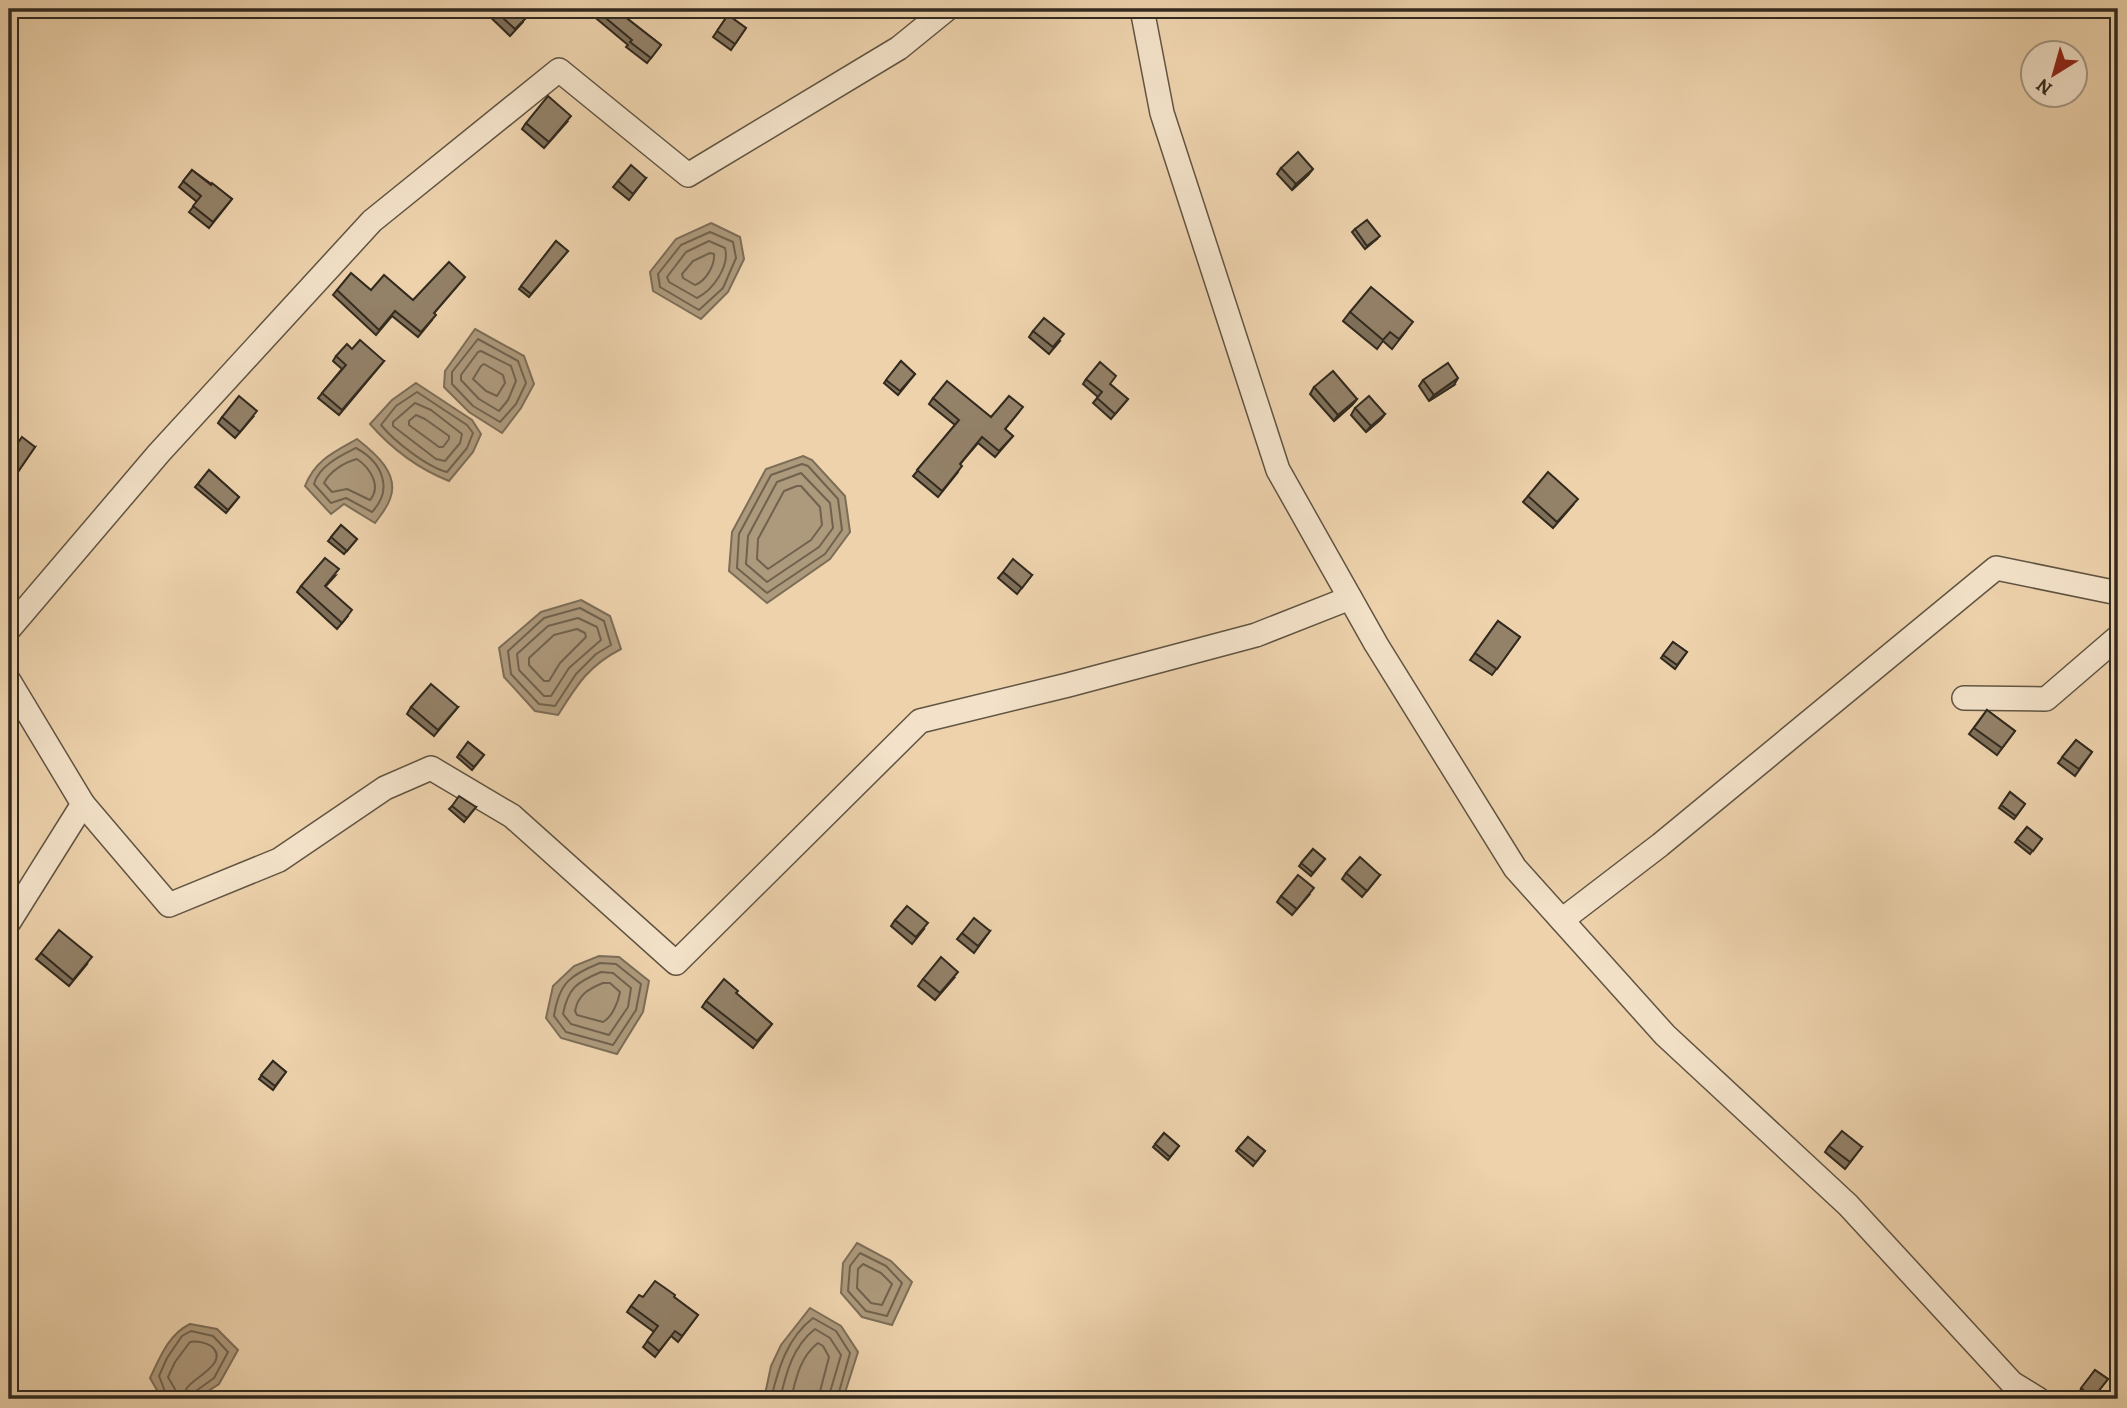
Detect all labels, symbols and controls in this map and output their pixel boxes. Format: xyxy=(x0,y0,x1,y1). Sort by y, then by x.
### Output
north arrow xyxy=(2018,38,2088,108)
text: N xyxy=(2031,72,2058,101)

